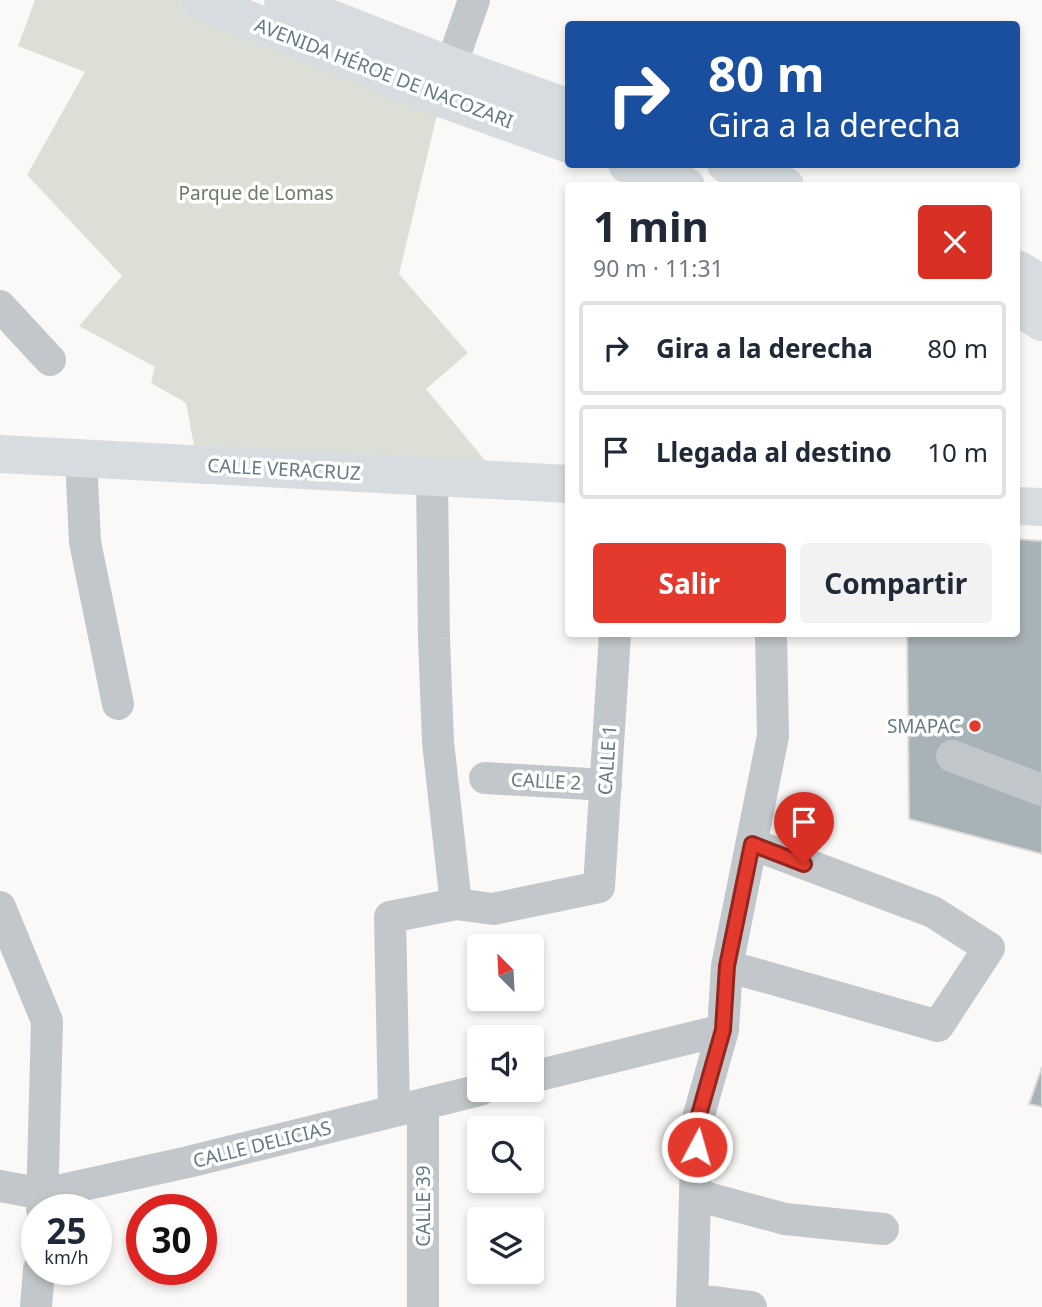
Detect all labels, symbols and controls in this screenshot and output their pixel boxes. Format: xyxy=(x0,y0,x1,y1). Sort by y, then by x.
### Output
street label: AVENIDA HÉROE DE NACOZARI xyxy=(251,12,517,134)
text: 80 m xyxy=(708,40,825,106)
icon: right xyxy=(593,49,684,140)
text: Gira a la derecha xyxy=(708,103,961,146)
park label: Parque de Lomas xyxy=(178,180,334,206)
text: 1 min xyxy=(593,197,709,254)
button: close xyxy=(918,205,992,279)
text: 90 m · 11:31 xyxy=(593,252,724,284)
icon: right xyxy=(597,329,635,367)
text: Gira a la derecha xyxy=(656,330,873,366)
text: 80 m xyxy=(927,330,988,366)
icon: arrive xyxy=(597,433,635,471)
text: Llegada al destino xyxy=(656,434,892,470)
text: 10 m xyxy=(927,434,988,470)
street label: CALLE VERACRUZ xyxy=(207,452,362,486)
button: Salir xyxy=(593,543,786,623)
button: Compartir xyxy=(800,543,992,623)
place label: SMAPAC xyxy=(887,713,961,739)
marker: SMAPAC xyxy=(967,718,983,734)
street label: CALLE 1 xyxy=(592,724,622,796)
street label: CALLE 2 xyxy=(510,766,582,796)
pin xyxy=(774,792,834,864)
icon: arrive xyxy=(785,803,823,841)
north arrow xyxy=(467,934,544,1012)
map controls xyxy=(467,934,544,1284)
button: sound xyxy=(467,1025,544,1102)
position arrow xyxy=(660,1110,734,1184)
street label: CALLE DELICIAS xyxy=(190,1114,334,1174)
button: search xyxy=(467,1116,544,1193)
street label: CALLE 39 xyxy=(410,1165,436,1247)
speed limit sign: 30 xyxy=(126,1194,217,1285)
text: 25 xyxy=(46,1207,87,1254)
button: layers xyxy=(467,1207,544,1284)
text: km/h xyxy=(44,1245,89,1269)

